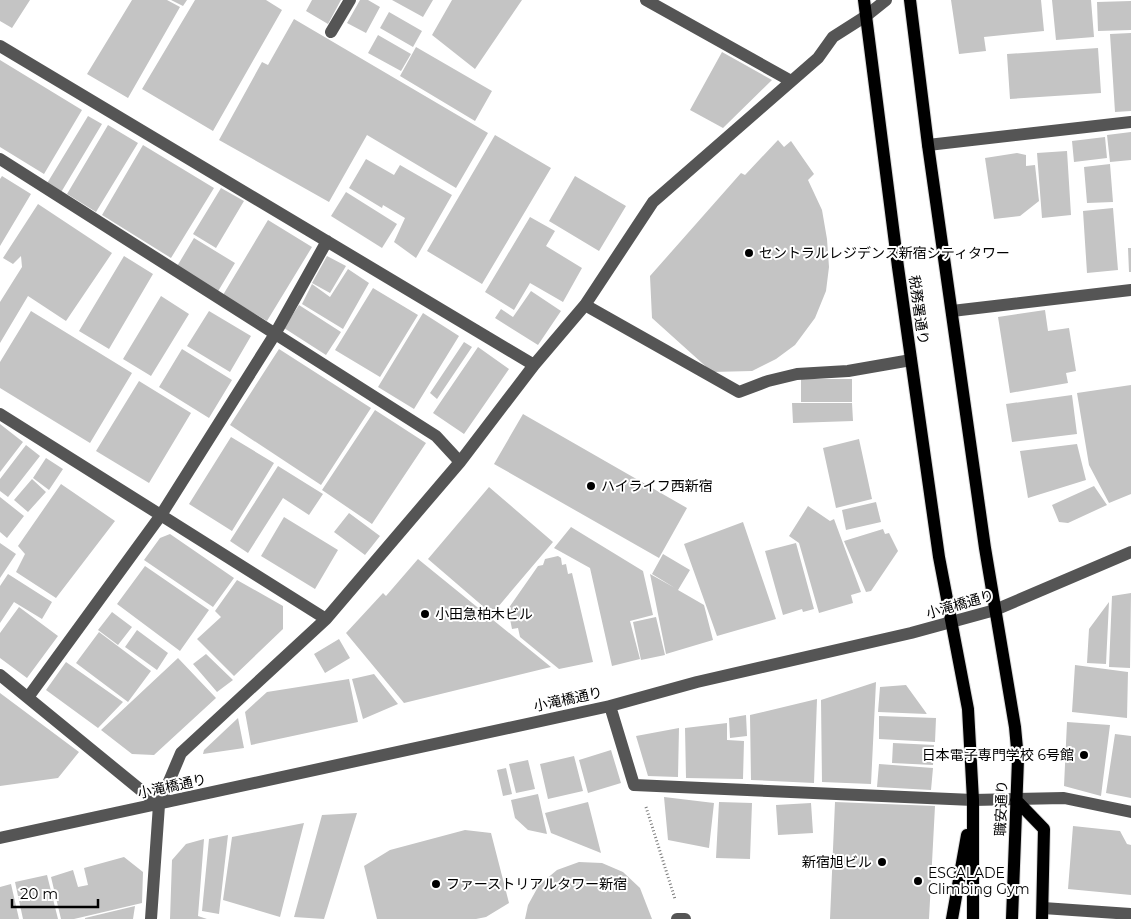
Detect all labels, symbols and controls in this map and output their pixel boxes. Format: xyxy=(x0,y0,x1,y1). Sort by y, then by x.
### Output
place label: セントラルレジデンス新宿シティタワー xyxy=(759,244,1010,262)
marker: セントラルレジデンス新宿シティタワー xyxy=(743,247,755,259)
street label: 税務署通り xyxy=(905,274,933,346)
place label: ハイライフ西新宿 xyxy=(601,477,713,495)
marker: ハイライフ西新宿 xyxy=(585,480,597,492)
street label: 小滝橋通り xyxy=(924,586,996,622)
place label: 小田急柏木ビル xyxy=(435,605,533,623)
marker: 小田急柏木ビル xyxy=(419,608,431,620)
street label: 小滝橋通り xyxy=(532,683,604,715)
place label: 日本電子専門学校 6号館 xyxy=(922,746,1074,764)
marker: 日本電子専門学校 6号館 xyxy=(1078,749,1090,761)
street label: 小滝橋通り xyxy=(136,770,208,802)
street label: 職安通り xyxy=(991,780,1011,836)
place label: 新宿旭ビル xyxy=(802,853,872,871)
marker: 新宿旭ビル xyxy=(876,856,888,868)
place label: ESCALADE Climbing Gym xyxy=(928,864,1030,898)
place label: ファーストリアルタワー新宿 xyxy=(446,875,627,893)
marker: ESCALADE Climbing Gym xyxy=(912,875,924,887)
scale bar xyxy=(12,876,99,908)
marker: ファーストリアルタワー新宿 xyxy=(430,878,442,890)
text: 20 m xyxy=(20,884,58,903)

